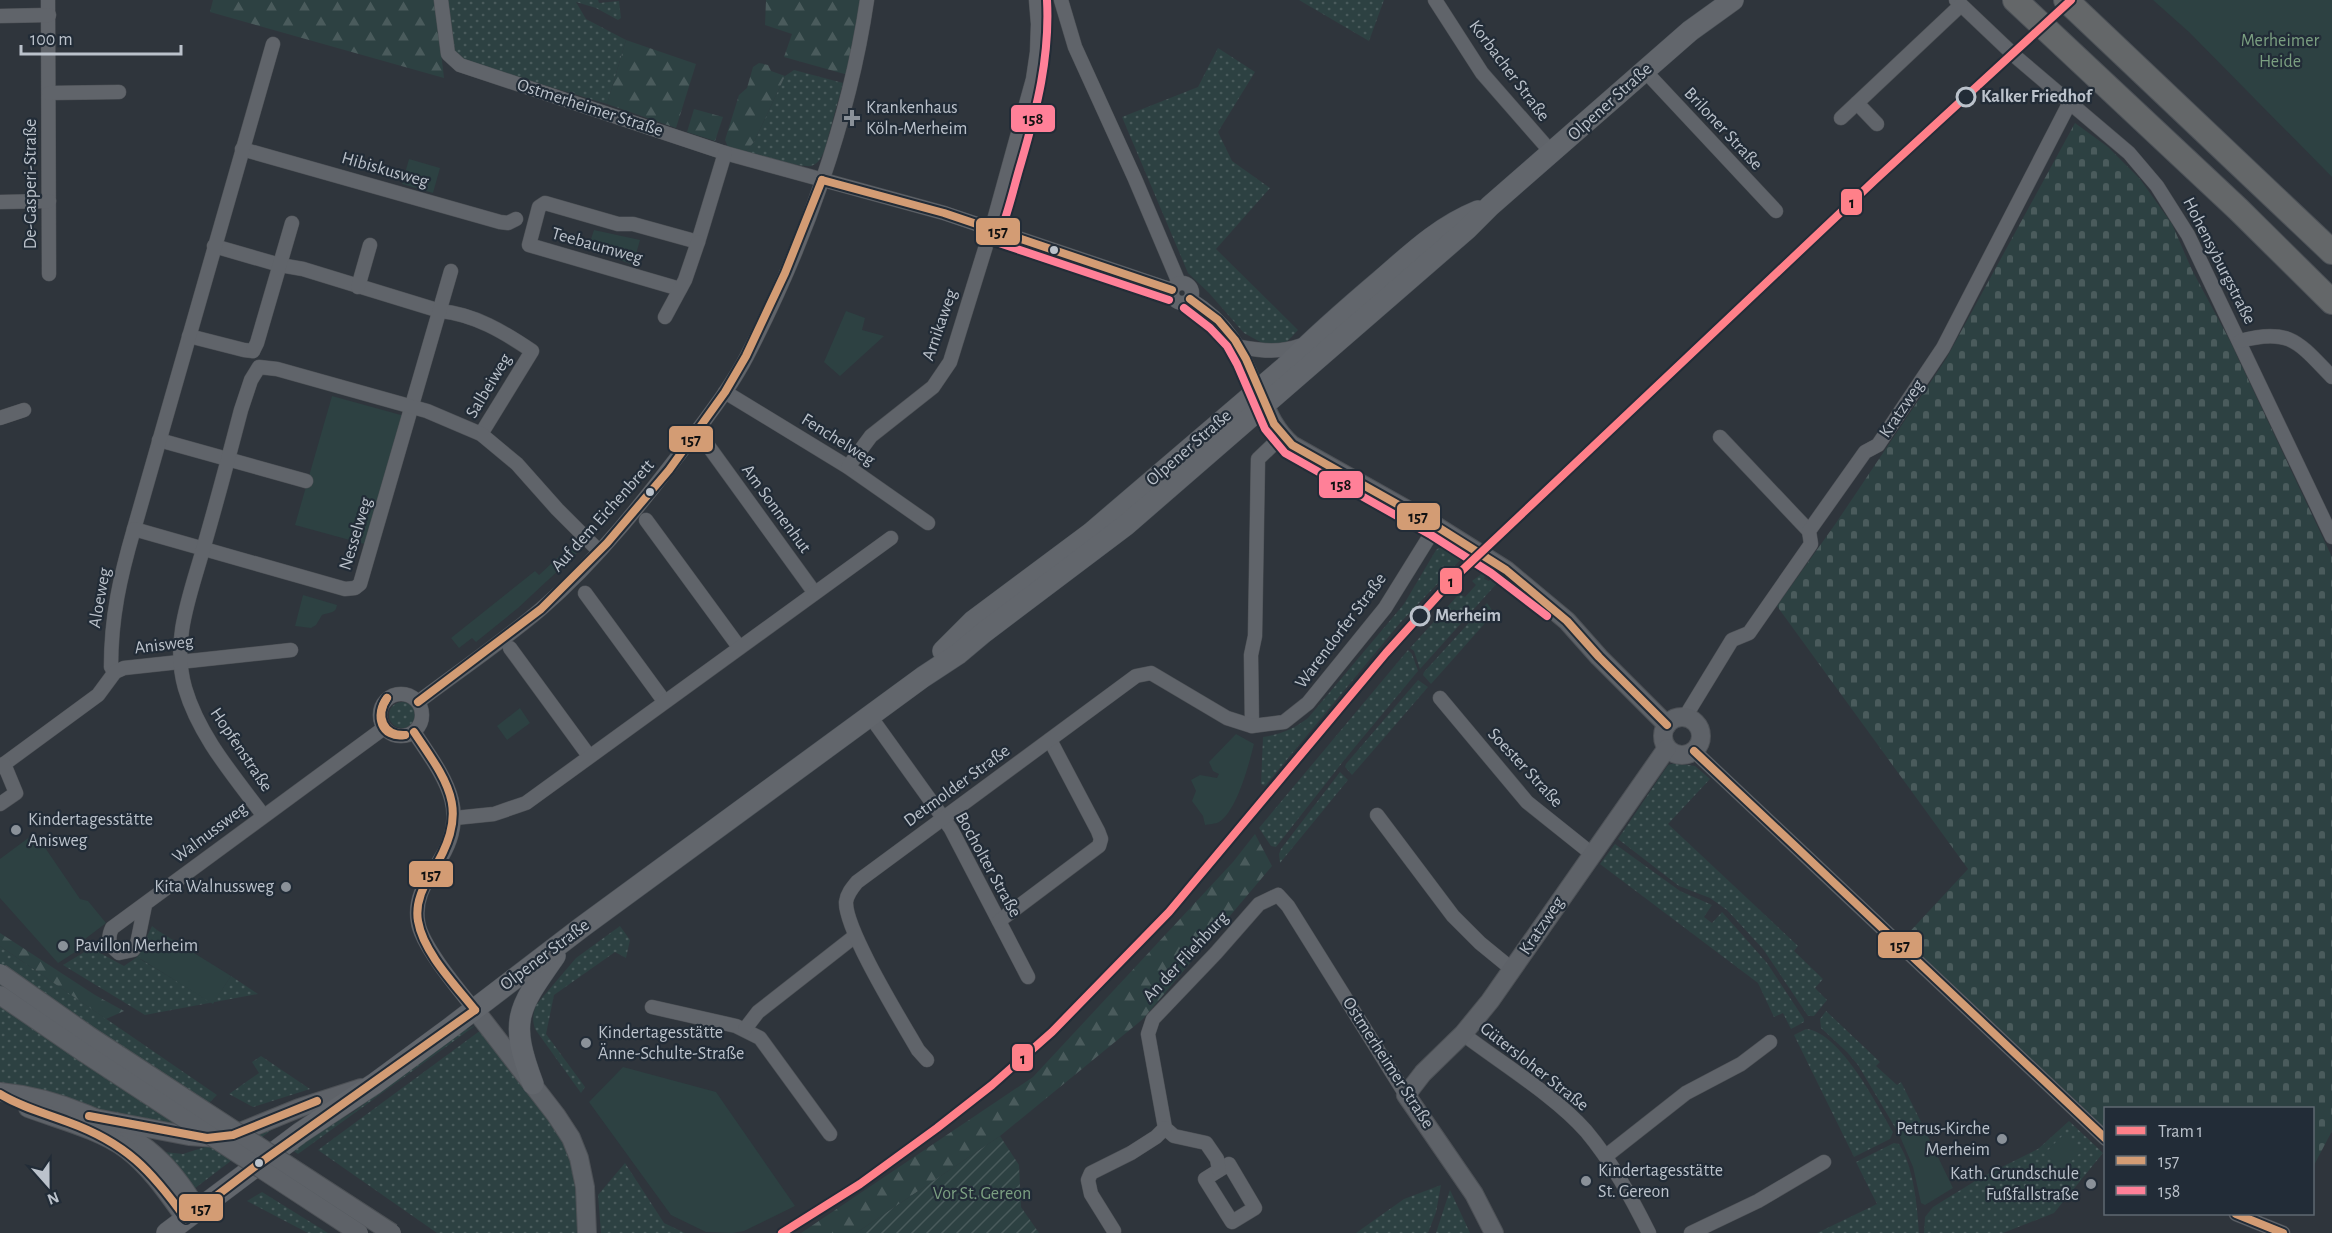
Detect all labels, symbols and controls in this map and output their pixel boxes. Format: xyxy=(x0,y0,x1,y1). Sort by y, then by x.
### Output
street label: Korbacher Straße xyxy=(1465,17,1553,125)
scale bar xyxy=(21,18,182,56)
text: 100 m xyxy=(30,31,73,49)
park label: Merheimer Heide xyxy=(2241,32,2319,71)
street label: Olpener Straße xyxy=(1565,60,1655,144)
street label: Ostmerheimer Straße xyxy=(515,76,665,140)
street label: Briloner Straße xyxy=(1680,84,1766,174)
marker: Kalker Friedhof xyxy=(1956,87,1976,107)
place label: Kalker Friedhof xyxy=(1981,88,2094,106)
place label: Krankenhaus Köln-Merheim xyxy=(866,99,967,138)
line badge: 158 xyxy=(1010,104,1056,133)
marker: Krankenhaus Köln-Merheim xyxy=(843,109,861,127)
text: 158 xyxy=(1023,111,1043,127)
street label: De-Gasperi-Straße xyxy=(22,119,40,249)
street label: Hibiskusweg xyxy=(339,149,431,191)
line badge: 1 xyxy=(1840,188,1863,216)
text: 1 xyxy=(1849,195,1855,211)
street label: Hohensyburgstraße xyxy=(2179,195,2259,327)
line badge: 157 xyxy=(975,217,1021,246)
street label: Teebaumweg xyxy=(550,224,645,268)
text: 157 xyxy=(988,224,1008,240)
unlabelled marker xyxy=(1048,244,1060,256)
street label: Arnikaweg xyxy=(919,287,961,363)
street label: Salbeiweg xyxy=(463,351,515,421)
street label: Kratzweg xyxy=(1876,377,1928,441)
street label: Olpener Straße xyxy=(1143,406,1235,490)
street label: Fenchelweg xyxy=(798,411,878,470)
line badge: 157 xyxy=(668,425,714,453)
text: 157 xyxy=(681,432,701,448)
street label: Auf dem Eichenbrett xyxy=(548,456,658,576)
street label: Am Sonnenhut xyxy=(738,461,814,557)
line badge: 158 xyxy=(1318,470,1364,499)
text: 158 xyxy=(1331,477,1351,493)
unlabelled marker xyxy=(644,486,656,498)
street label: Nesselweg xyxy=(336,495,376,573)
line badge: 157 xyxy=(1396,502,1441,531)
text: 157 xyxy=(1408,509,1428,525)
street label: Aloeweg xyxy=(86,566,114,629)
line badge: 1 xyxy=(1439,567,1463,595)
street label: Warendorfer Straße xyxy=(1292,570,1390,692)
text: 1 xyxy=(1448,574,1454,590)
marker: Merheim xyxy=(1410,606,1430,626)
place label: Merheim xyxy=(1435,607,1501,625)
street label: Anisweg xyxy=(133,632,195,658)
street label: Hopfenstraße xyxy=(206,705,276,795)
street label: Soester Straße xyxy=(1484,725,1566,811)
street label: Detmolder Straße xyxy=(901,742,1013,830)
street label: Walnussweg xyxy=(169,799,251,867)
street label: Bocholter Straße xyxy=(952,809,1024,921)
place label: Kindertagesstätte Anisweg xyxy=(28,811,153,850)
marker: Kindertagesstätte Anisweg xyxy=(9,823,23,837)
line badge: 157 xyxy=(408,860,454,888)
text: 157 xyxy=(421,867,441,883)
place label: Kita Walnussweg xyxy=(154,878,274,896)
marker: Kita Walnussweg xyxy=(279,880,293,894)
street label: Kratzweg xyxy=(1516,894,1568,958)
street label: An der Fliehburg xyxy=(1140,908,1232,1006)
street label: Olpener Straße xyxy=(497,916,593,994)
line badge: 157 xyxy=(1877,931,1923,959)
place label: Pavillon Merheim xyxy=(75,937,198,955)
text: 157 xyxy=(1890,938,1910,954)
marker: Pavillon Merheim xyxy=(56,939,70,953)
street label: Ostmerheimer Straße xyxy=(1339,994,1437,1132)
street label: Gütersloher Straße xyxy=(1476,1019,1592,1115)
place label: Kindertagesstätte Änne-Schulte-Straße xyxy=(598,1024,744,1063)
marker: Kindertagesstätte Änne-Schulte-Straße xyxy=(579,1036,593,1050)
line badge: 1 xyxy=(1011,1043,1034,1072)
text: 1 xyxy=(1020,1051,1026,1067)
legend xyxy=(2104,1107,2314,1215)
place label: Petrus-Kirche Merheim xyxy=(1896,1120,1990,1159)
text: Tram 1 xyxy=(2158,1123,2203,1141)
marker: Petrus-Kirche Merheim xyxy=(1995,1132,2009,1146)
text: 157 xyxy=(2158,1153,2179,1171)
north arrow xyxy=(18,1155,78,1215)
unlabelled marker xyxy=(253,1157,265,1169)
place label: Kindertagesstätte St. Gereon xyxy=(1598,1162,1723,1201)
place label: Kath. Grundschule Fußfallstraße xyxy=(1950,1165,2079,1204)
marker: Kindertagesstätte St. Gereon xyxy=(1579,1174,1593,1188)
marker: Kath. Grundschule Fußfallstraße xyxy=(2084,1177,2098,1191)
text: 158 xyxy=(2158,1183,2180,1201)
park label: Vor St. Gereon xyxy=(933,1185,1031,1203)
text: N xyxy=(45,1189,61,1208)
line badge: 157 xyxy=(178,1193,224,1222)
text: 157 xyxy=(191,1201,211,1217)

